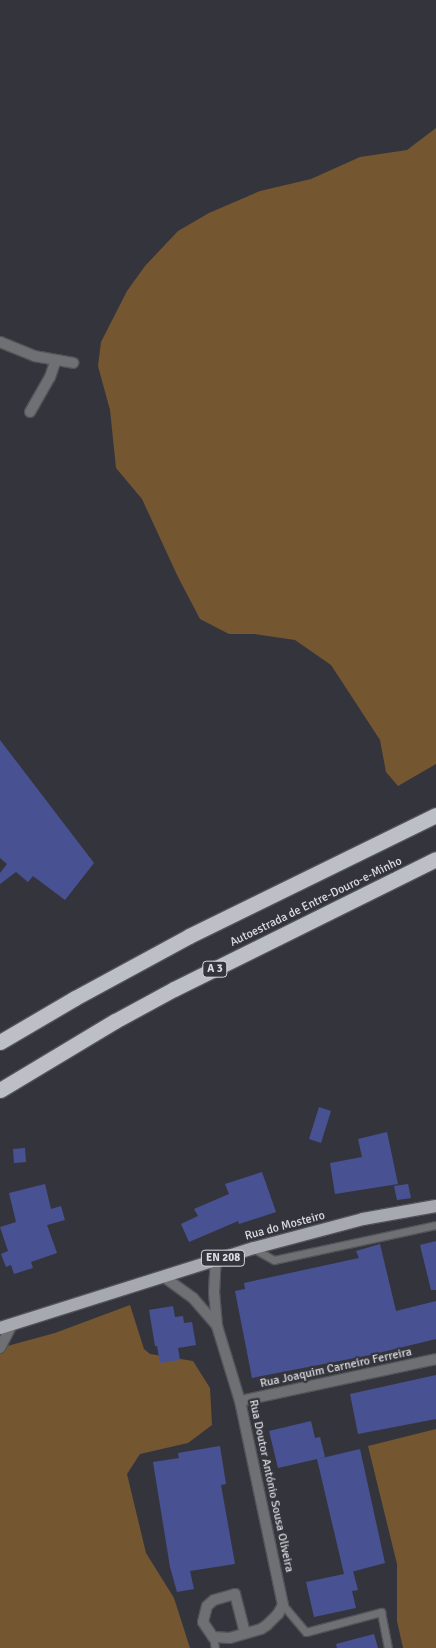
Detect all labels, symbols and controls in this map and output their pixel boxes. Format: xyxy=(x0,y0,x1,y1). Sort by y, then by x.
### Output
street label: Autoestrada de Entre-Douro-e-Minho xyxy=(228,854,404,950)
road number: A 3 xyxy=(201,961,229,978)
street label: Rua do Mosteiro xyxy=(243,1208,327,1244)
road number: EN 208 xyxy=(200,1250,246,1266)
street label: Rua Joaquim Carneiro Ferreira xyxy=(259,1345,413,1391)
street label: Rua Doutor António Sousa Oliveira xyxy=(246,1398,296,1574)

